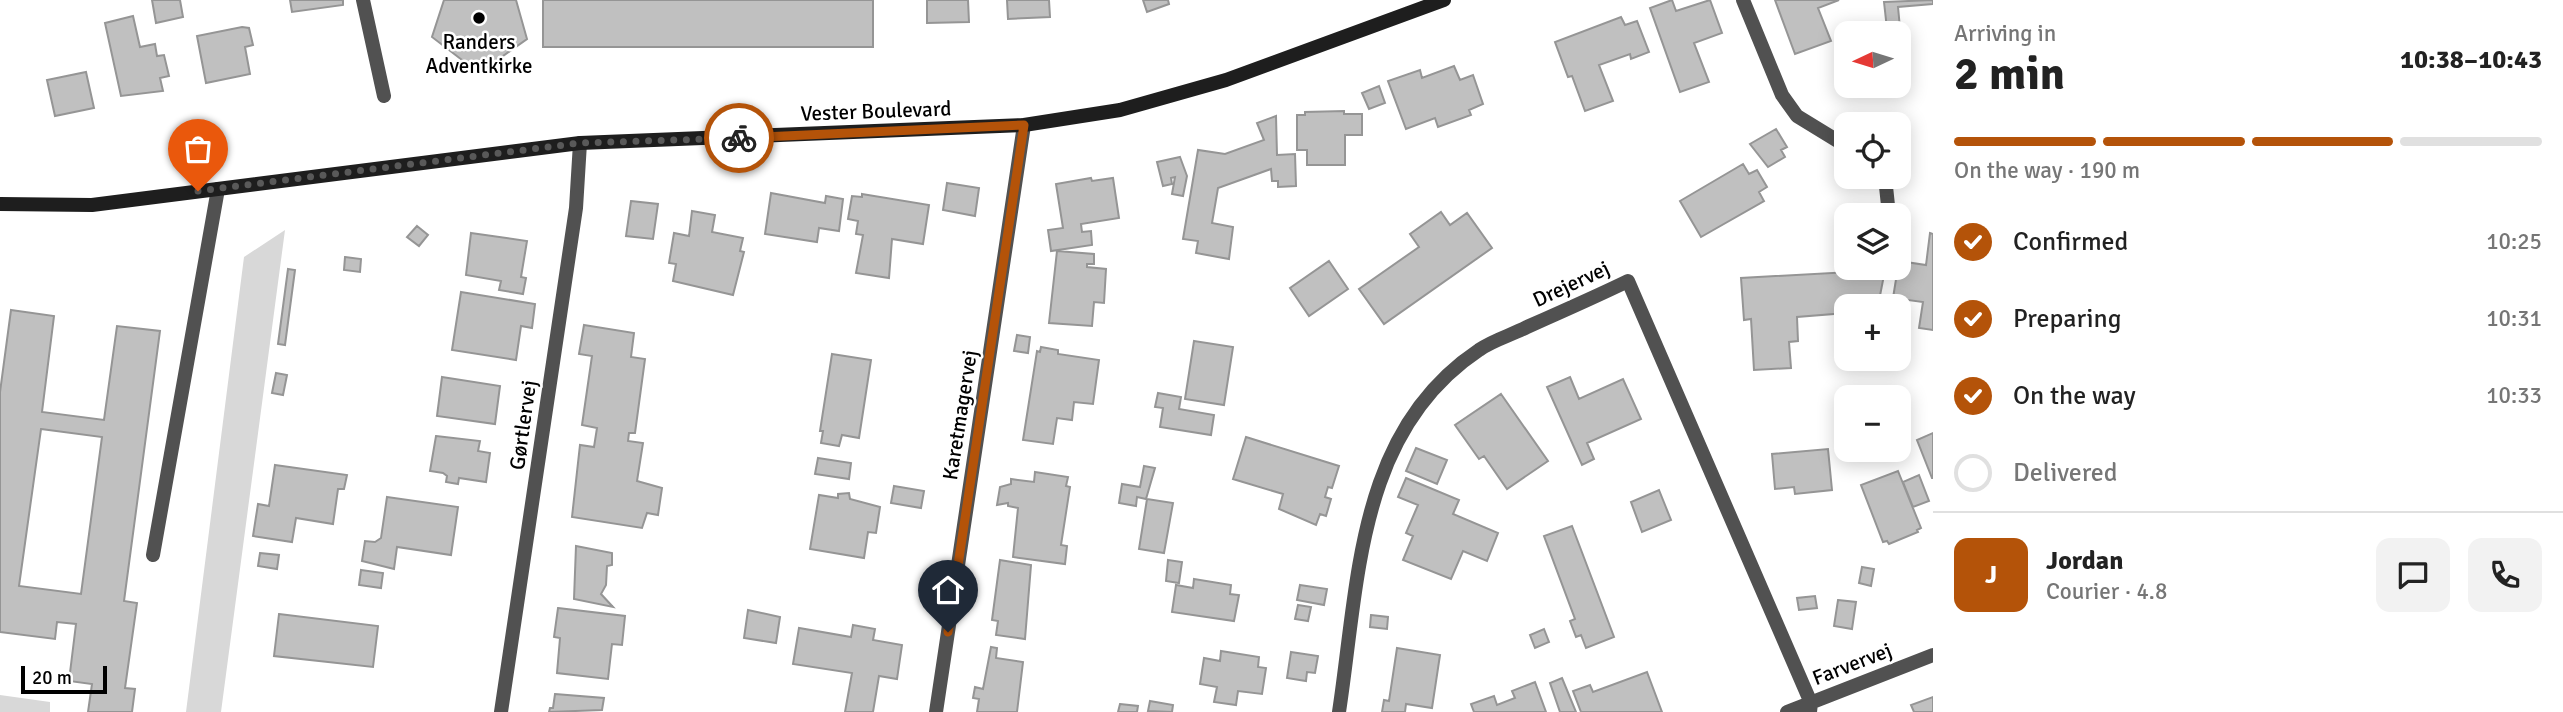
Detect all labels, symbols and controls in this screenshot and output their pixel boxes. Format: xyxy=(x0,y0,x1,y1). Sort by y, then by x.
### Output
marker: Randers Adventkirke xyxy=(471,10,487,26)
text: Arriving in xyxy=(1954,19,2056,48)
north arrow xyxy=(1834,21,1911,98)
map controls xyxy=(1834,21,1911,462)
place label: Randers Adventkirke xyxy=(426,29,532,79)
text: 10:38–10:43 xyxy=(2400,44,2542,76)
text: 2 min xyxy=(1954,46,2065,102)
street label: Vester Boulevard xyxy=(800,95,952,127)
courier xyxy=(704,103,774,173)
button: locate xyxy=(1834,112,1911,189)
pin xyxy=(168,119,228,191)
icon: bike xyxy=(720,119,758,157)
icon: bag xyxy=(179,130,217,168)
text: On the way · 190 m xyxy=(1954,156,2140,185)
button: layers xyxy=(1834,203,1911,280)
icon: check xyxy=(1954,223,1992,261)
text: Confirmed xyxy=(2013,226,2128,258)
text: 10:25 xyxy=(2486,227,2542,256)
street label: Drejervej xyxy=(1528,255,1614,313)
button: + xyxy=(1834,294,1911,371)
icon: check xyxy=(1954,300,1992,338)
text: Preparing xyxy=(2013,303,2121,335)
text: 10:31 xyxy=(2486,304,2542,333)
street label: Karetmagervej xyxy=(937,348,983,482)
icon: check xyxy=(1954,377,1992,415)
street label: Gørtlervej xyxy=(504,378,542,472)
text: On the way xyxy=(2013,380,2136,412)
text: 10:33 xyxy=(2486,381,2542,410)
button: − xyxy=(1834,385,1911,462)
text: Delivered xyxy=(2013,457,2118,489)
button: chat xyxy=(2376,538,2450,612)
button: phone xyxy=(2468,538,2542,612)
text: Jordan xyxy=(2046,545,2123,577)
text: J xyxy=(1985,559,1997,591)
pin xyxy=(918,560,978,632)
icon: home xyxy=(929,571,967,609)
text: Courier · 4.8 xyxy=(2046,577,2167,606)
street label: Farvervej xyxy=(1809,637,1895,691)
scale bar xyxy=(21,663,107,695)
text: 20 m xyxy=(32,666,72,690)

